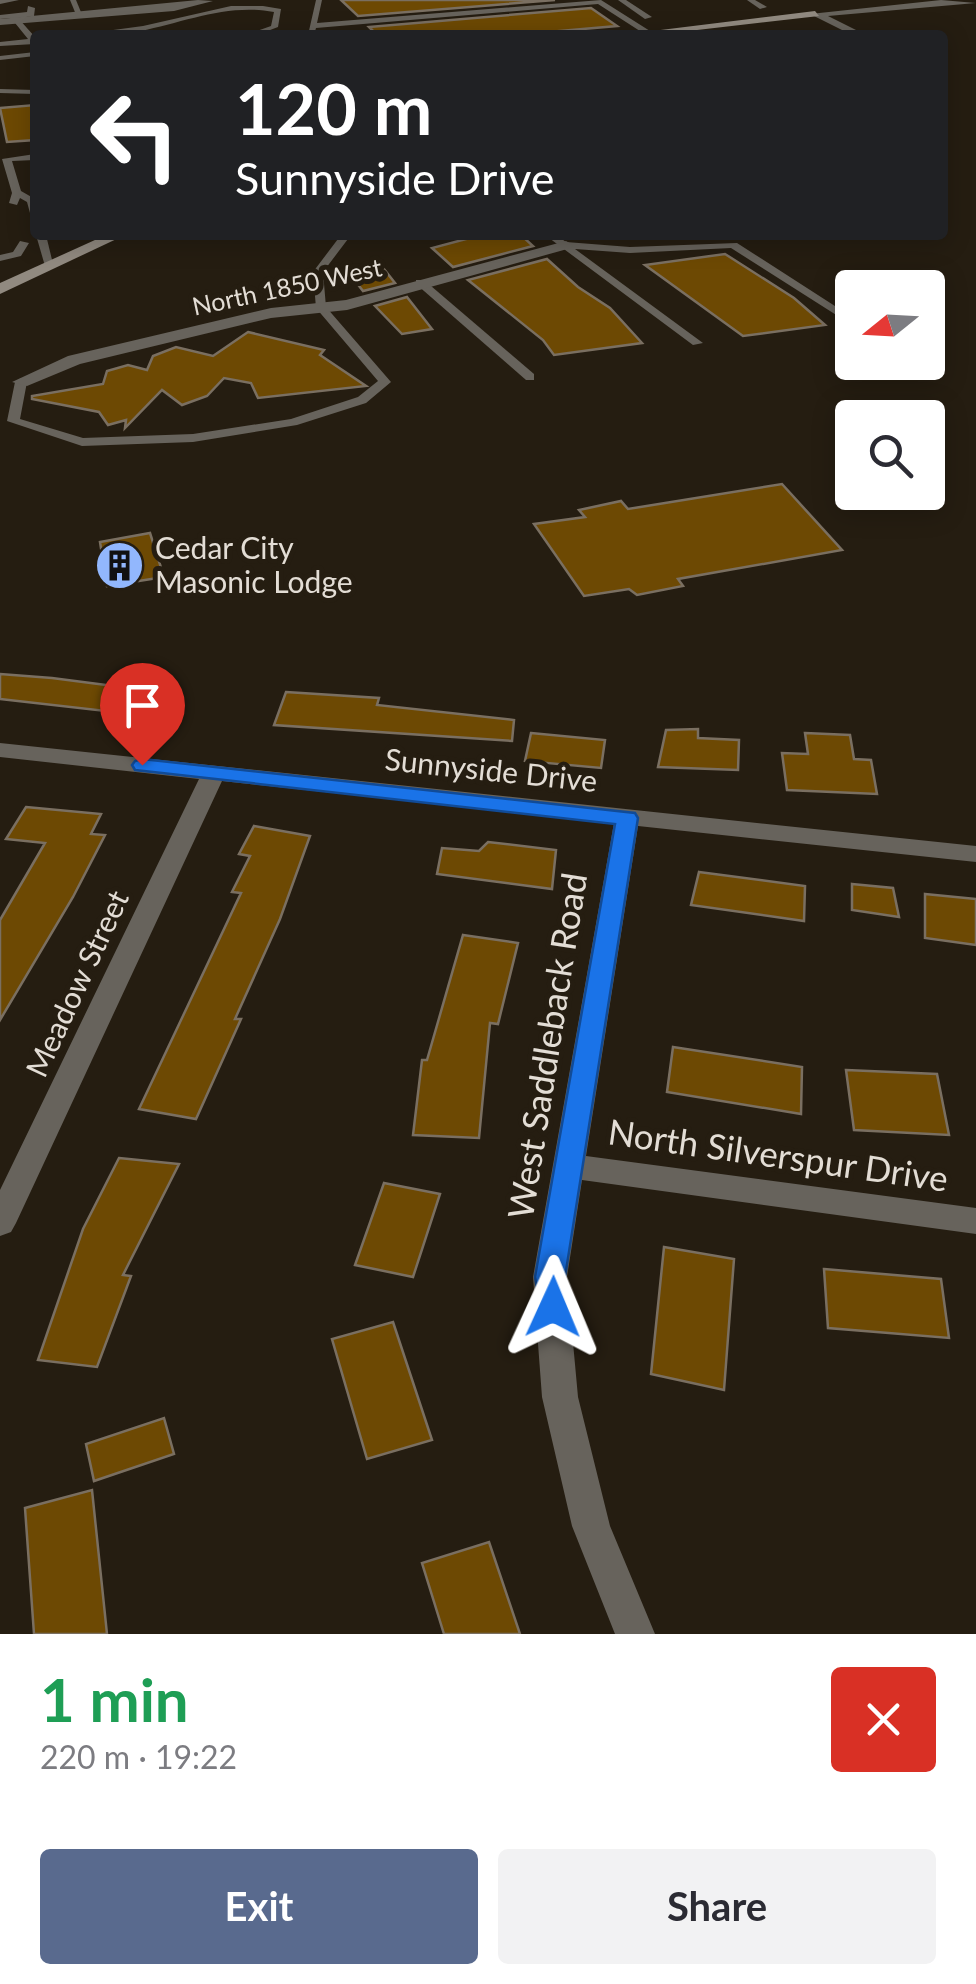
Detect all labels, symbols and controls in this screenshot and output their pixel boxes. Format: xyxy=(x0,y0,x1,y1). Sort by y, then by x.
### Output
text: 120 m xyxy=(235,66,432,150)
icon: left xyxy=(70,70,200,200)
text: Sunnyside Drive xyxy=(235,151,555,205)
street label: North 1850 West xyxy=(189,251,384,321)
north arrow xyxy=(835,270,945,380)
map controls xyxy=(835,270,945,510)
button: search xyxy=(835,400,945,510)
place label: Cedar City Masonic Lodge xyxy=(155,529,353,599)
building icon: Cedar City Masonic Lodge xyxy=(94,540,146,592)
pin xyxy=(100,663,185,766)
icon: arrive xyxy=(115,678,170,733)
street label: Sunnyside Drive xyxy=(383,740,599,798)
street label: West Saddleback Road xyxy=(498,870,594,1222)
street label: Meadow Street xyxy=(17,884,135,1082)
street label: North Silverspur Drive xyxy=(606,1109,951,1199)
position arrow xyxy=(501,1255,605,1359)
text: 1 min xyxy=(40,1663,189,1735)
button: close xyxy=(831,1667,936,1772)
text: 220 m · 19:22 xyxy=(40,1737,237,1776)
button: Exit xyxy=(40,1849,478,1964)
button: Share xyxy=(498,1849,936,1964)

